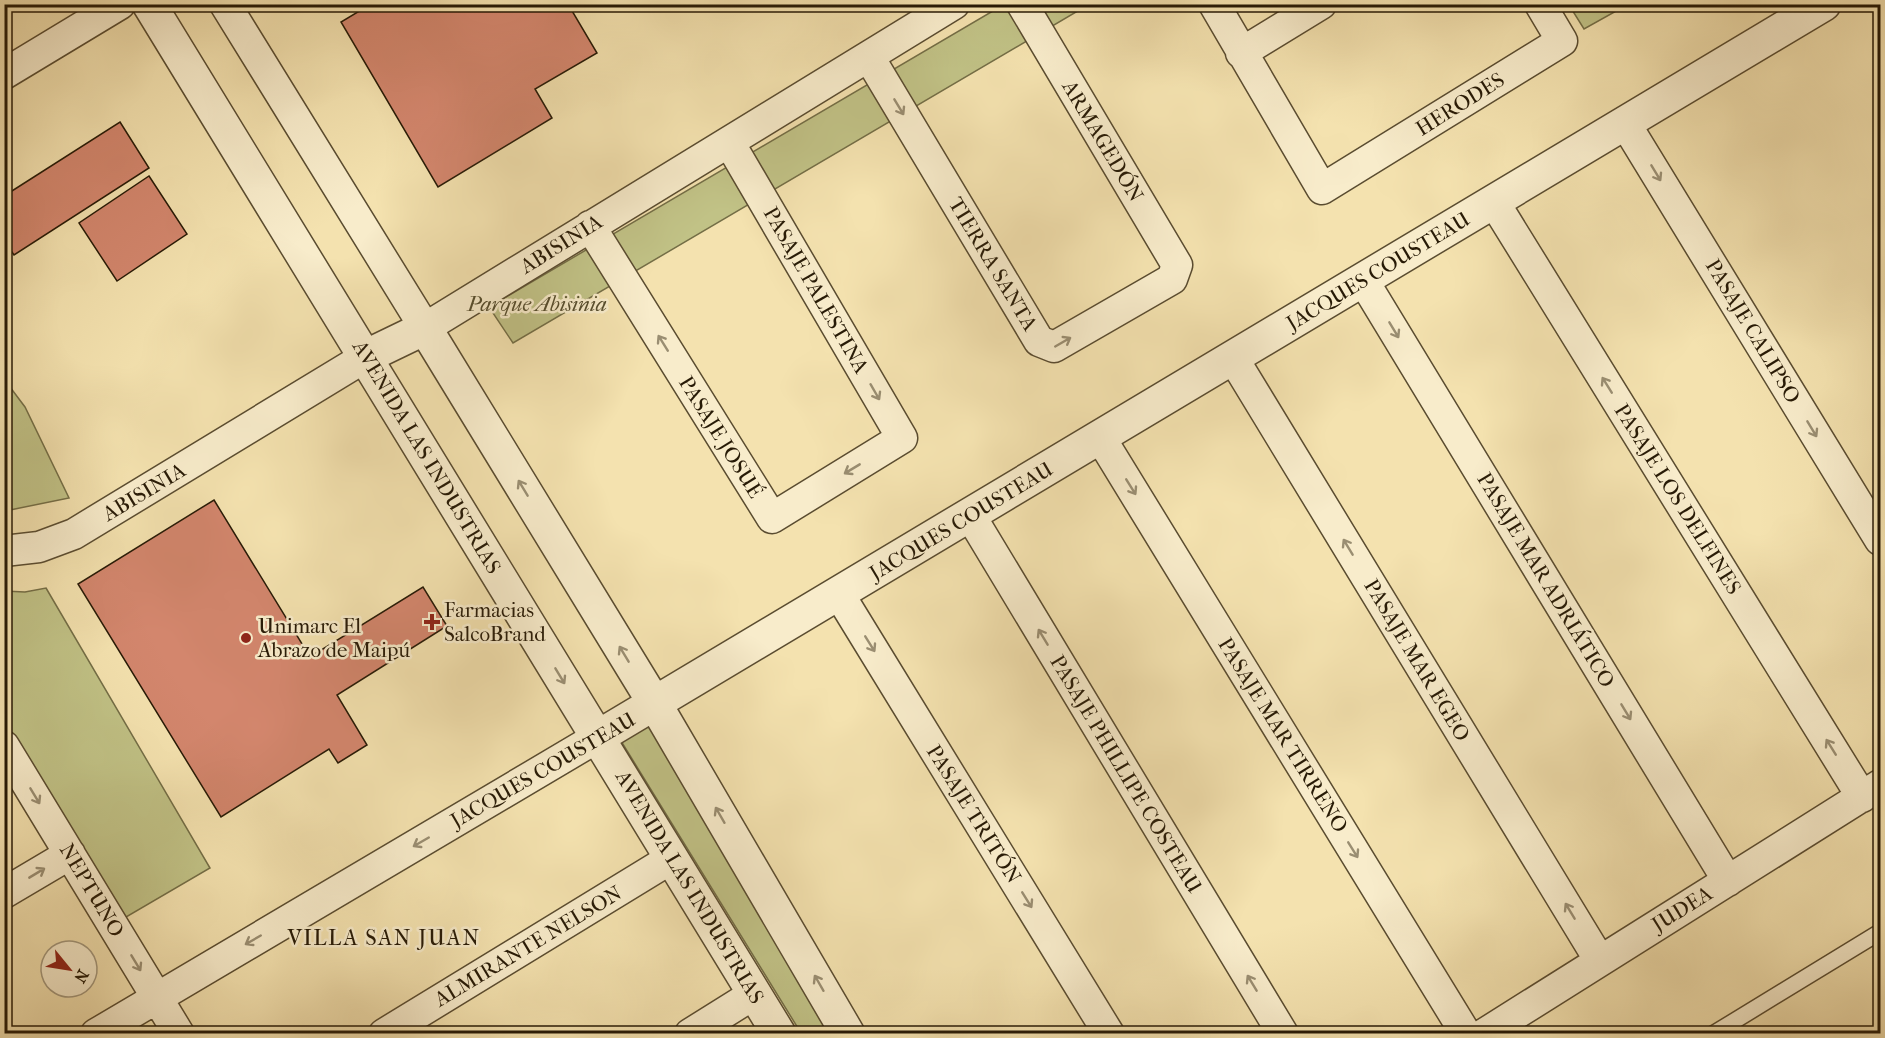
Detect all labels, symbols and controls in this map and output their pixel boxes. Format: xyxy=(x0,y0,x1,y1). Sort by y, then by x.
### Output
street label: HERODES xyxy=(1411,67,1509,141)
street label: ARMAGEDÓN xyxy=(1057,75,1149,206)
one-way arrow xyxy=(893,98,905,115)
one-way arrow xyxy=(1650,164,1662,181)
street label: TIERRA SANTA xyxy=(944,193,1042,335)
street label: PASAJE PALESTINA xyxy=(759,203,874,378)
street label: JACQUES COUSTEAU xyxy=(1280,206,1475,336)
street label: ABISINIA xyxy=(515,209,607,279)
street label: PASAJE CALIPSO xyxy=(1701,255,1805,407)
park label: Parque Abisinia xyxy=(466,292,607,316)
one-way arrow xyxy=(1388,321,1400,338)
street label: AVENIDA LAS INDUSTRIAS xyxy=(347,335,506,578)
one-way arrow xyxy=(656,335,668,352)
one-way arrow xyxy=(1054,335,1071,347)
street label: PASAJE JOSUÉ xyxy=(674,372,768,502)
one-way arrow xyxy=(1601,377,1613,394)
one-way arrow xyxy=(869,383,881,400)
street label: PASAJE LOS DELFINES xyxy=(1610,400,1746,598)
one-way arrow xyxy=(1807,420,1819,437)
street label: JACQUES COUSTEAU xyxy=(863,456,1058,586)
street label: ABISINIA xyxy=(97,458,190,527)
one-way arrow xyxy=(844,463,861,475)
street label: PASAJE MAR ADRIÁTICO xyxy=(1472,468,1620,692)
one-way arrow xyxy=(1125,478,1137,495)
one-way arrow xyxy=(516,480,528,497)
one-way arrow xyxy=(1341,539,1353,556)
street label: PASAJE MAR EGEO xyxy=(1359,575,1475,745)
place label: Farmacias SalcoBrand xyxy=(444,598,546,646)
place label: Unimarc El Abrazo de Maipú xyxy=(257,614,410,662)
marker: Farmacias SalcoBrand xyxy=(425,615,439,629)
one-way arrow xyxy=(1037,629,1049,646)
marker: Unimarc El Abrazo de Maipú xyxy=(239,631,253,645)
street label: PASAJE MAR TIRRENO xyxy=(1213,633,1353,837)
one-way arrow xyxy=(864,635,876,652)
one-way arrow xyxy=(618,646,630,663)
street label: PASAJE PHILLIPE COSTEAU xyxy=(1045,651,1207,898)
one-way arrow xyxy=(555,667,567,684)
one-way arrow xyxy=(1620,703,1632,720)
street label: JACQUES COUSTEAU xyxy=(445,707,640,834)
one-way arrow xyxy=(1824,739,1836,756)
street label: PASAJE TRITÓN xyxy=(922,740,1027,888)
street label: AVENIDA LAS INDUSTRIAS xyxy=(610,765,769,1008)
one-way arrow xyxy=(29,787,41,804)
one-way arrow xyxy=(713,807,725,824)
one-way arrow xyxy=(413,836,430,848)
street label: NEPTUNO xyxy=(55,839,129,941)
one-way arrow xyxy=(1347,842,1360,859)
one-way arrow xyxy=(28,867,45,879)
street label: ALMIRANTE NELSON xyxy=(429,880,626,1012)
street label: JUDEA xyxy=(1646,881,1717,938)
one-way arrow xyxy=(1021,891,1033,908)
one-way arrow xyxy=(1564,903,1576,920)
district label: VILLA SAN JUAN xyxy=(286,925,481,951)
one-way arrow xyxy=(245,935,262,947)
north arrow xyxy=(39,939,99,999)
one-way arrow xyxy=(130,954,142,971)
text: N xyxy=(70,966,93,987)
one-way arrow xyxy=(812,975,824,992)
one-way arrow xyxy=(1246,975,1258,992)

